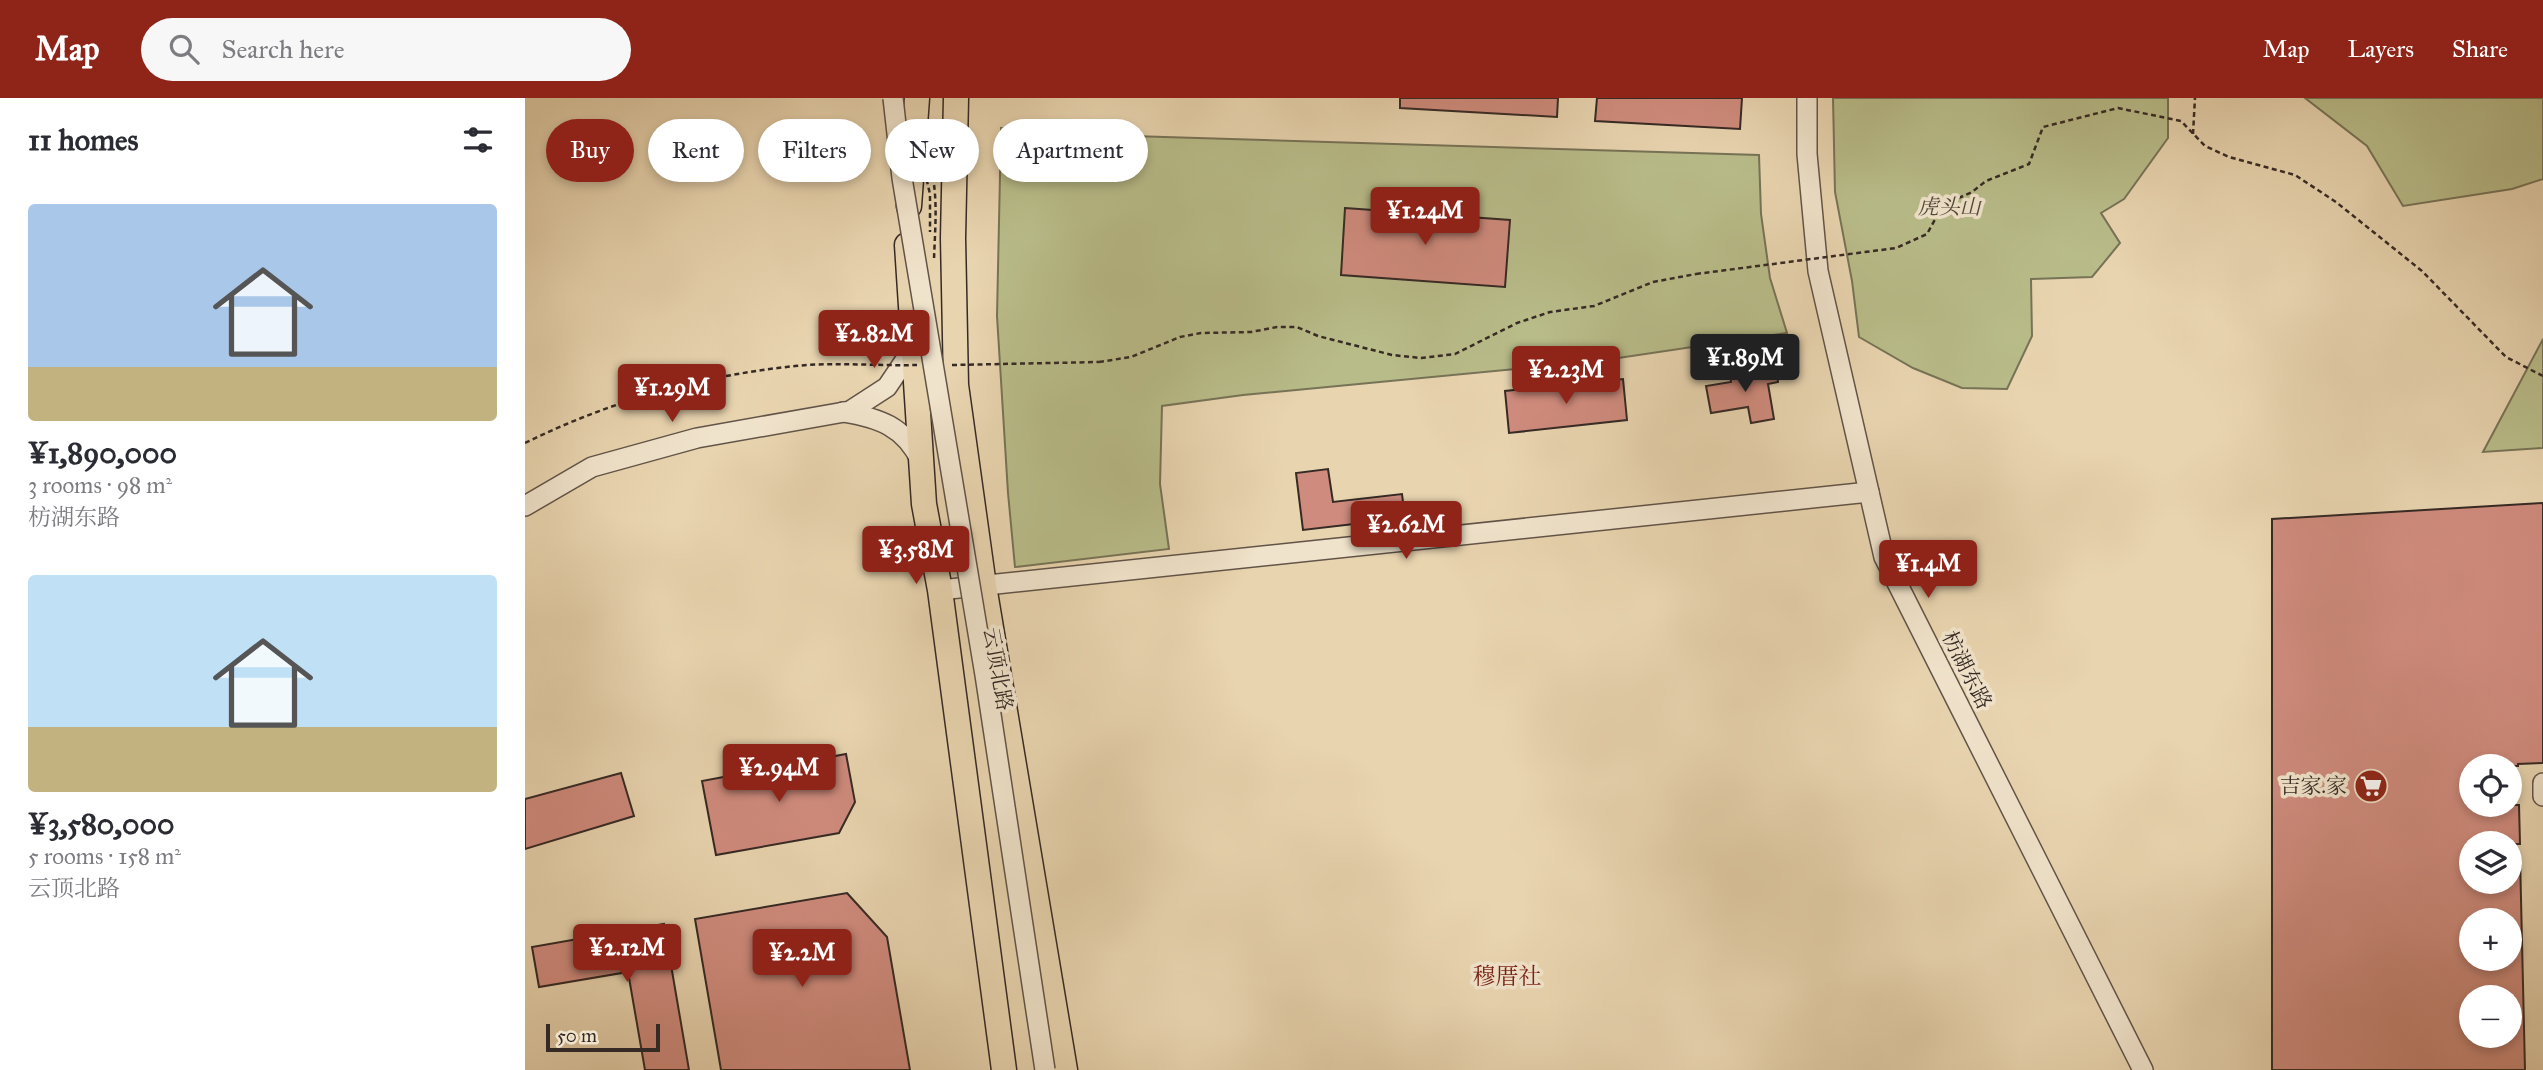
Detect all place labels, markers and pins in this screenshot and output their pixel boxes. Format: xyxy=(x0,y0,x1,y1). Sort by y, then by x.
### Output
pin: ¥1.24M xyxy=(1368,188,1482,247)
pin: ¥2.82M xyxy=(817,310,931,370)
pin: ¥1.89M xyxy=(1688,334,1802,394)
pin: ¥2.23M xyxy=(1509,346,1623,406)
pin: ¥1.29M xyxy=(615,364,729,424)
pin: ¥2.62M xyxy=(1349,502,1463,561)
pin: ¥3.58M xyxy=(859,526,973,586)
pin: ¥1.4M xyxy=(1879,540,1977,600)
pin: ¥2.94M xyxy=(722,744,836,804)
supermarket icon: 吉家.家 xyxy=(2352,767,2390,805)
place label: 吉家.家 xyxy=(2280,773,2347,799)
pin: ¥2.12M xyxy=(570,924,684,984)
pin: ¥2.2M xyxy=(753,930,851,989)

